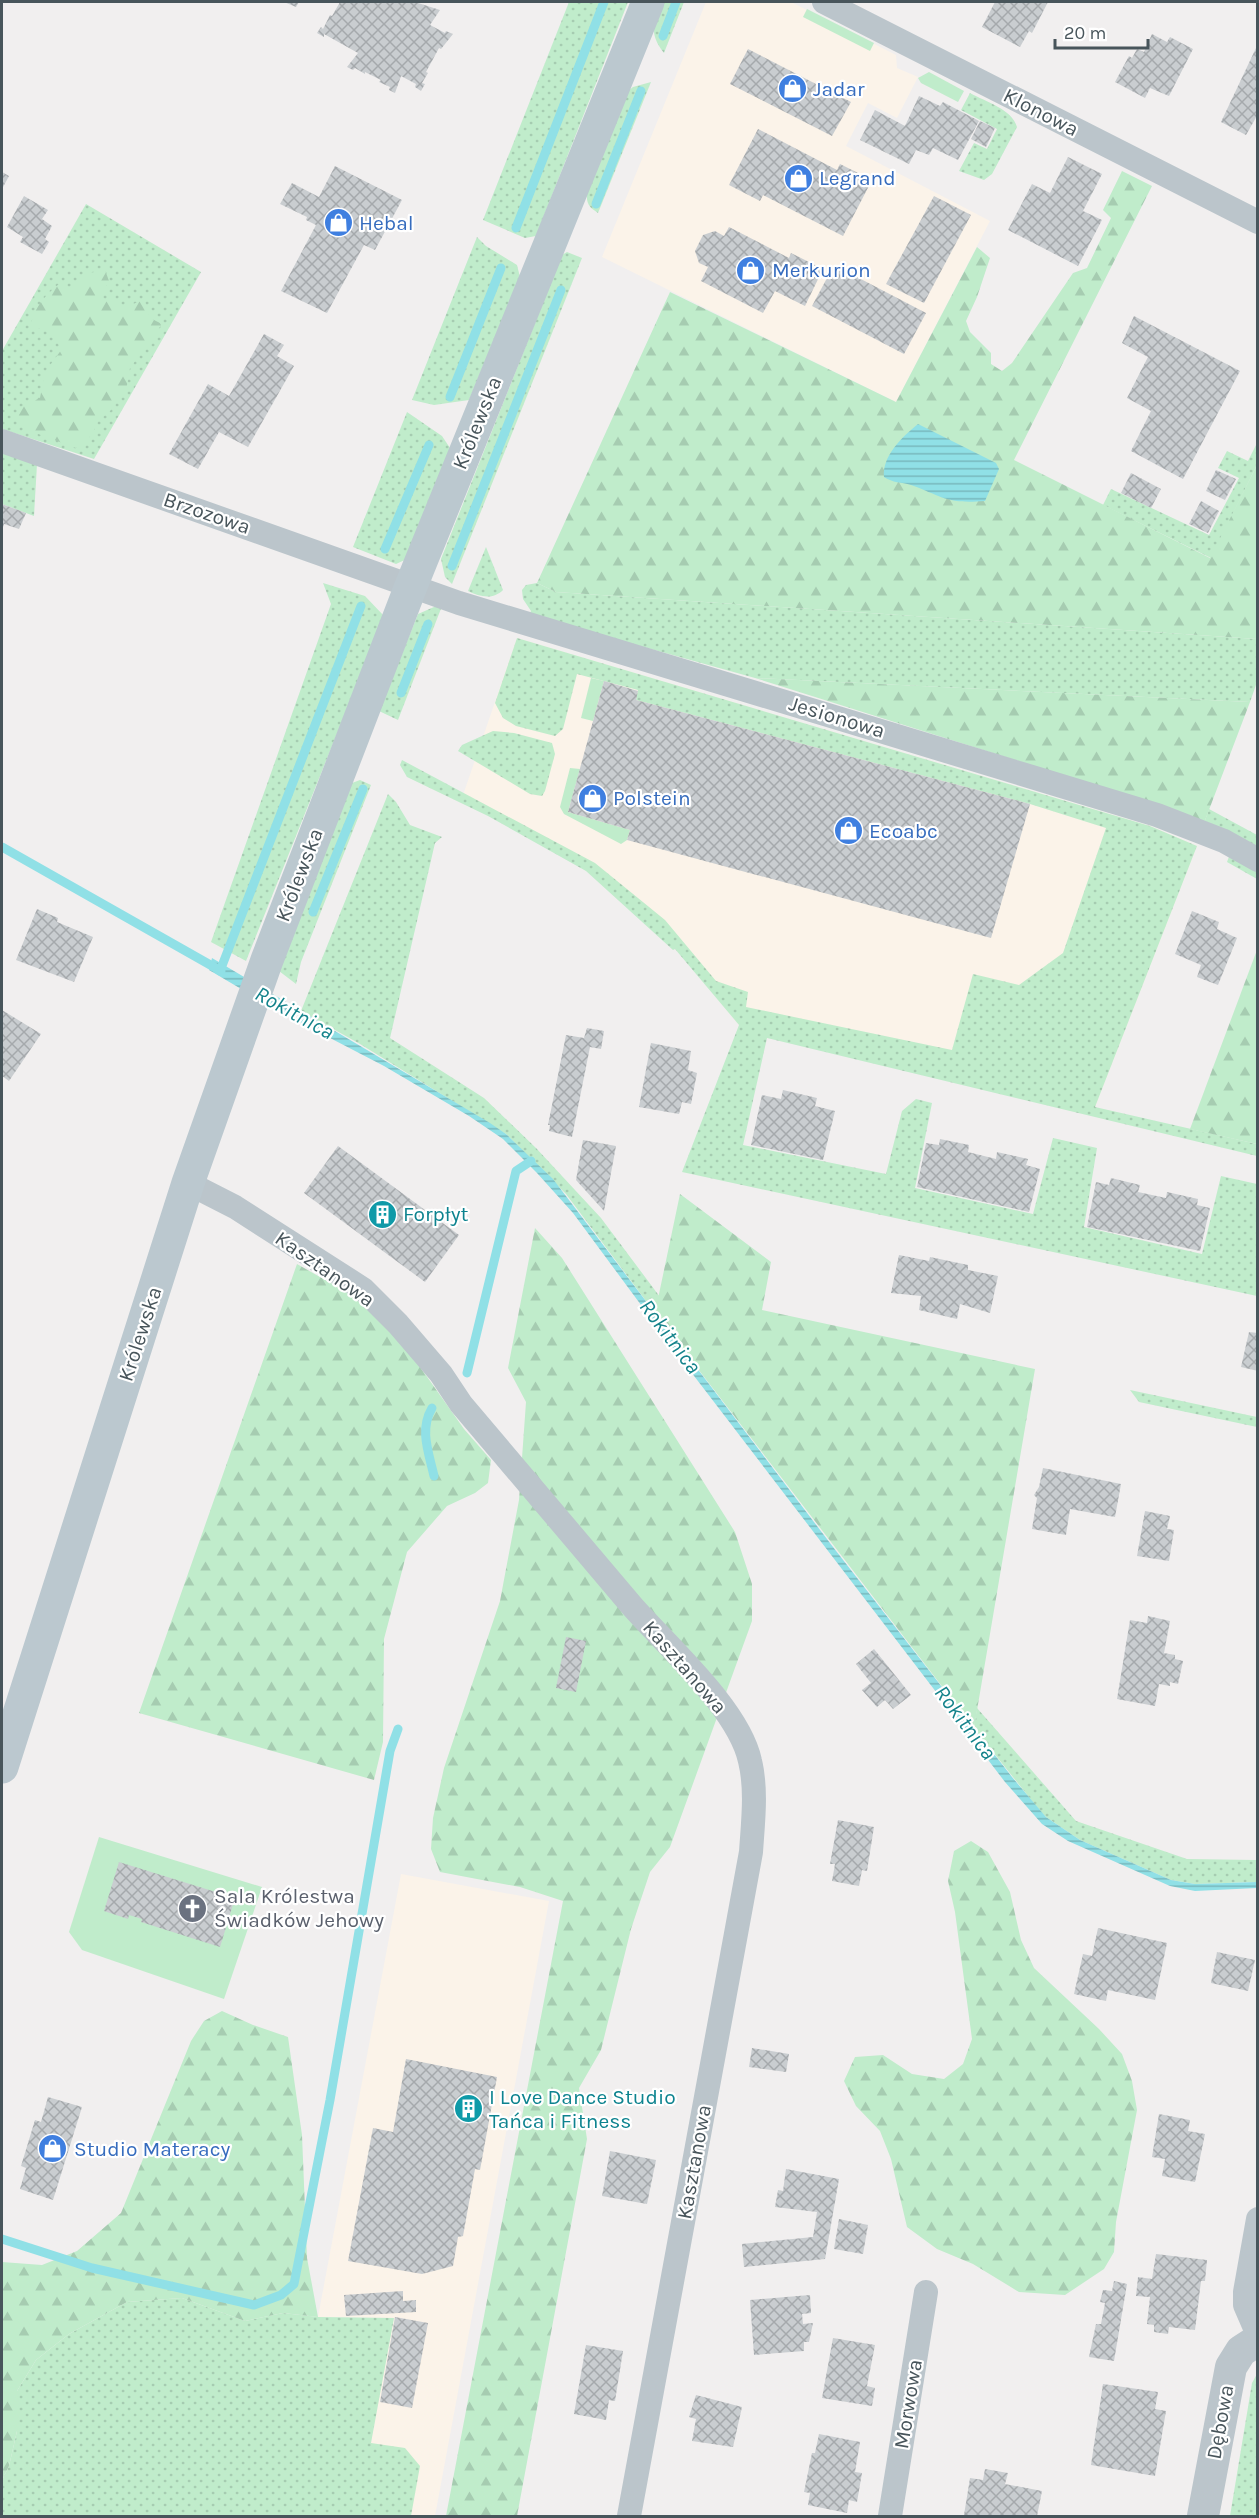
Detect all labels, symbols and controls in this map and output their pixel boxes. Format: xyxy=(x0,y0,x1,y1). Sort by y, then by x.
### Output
scale bar xyxy=(1055,12,1148,50)
text: 20 m xyxy=(1064,22,1106,44)
shop icon: Jadar xyxy=(776,73,808,105)
place label: Jadar xyxy=(813,77,865,101)
street label: Klonowa xyxy=(999,83,1083,141)
shop icon: Legrand xyxy=(782,162,814,194)
place label: Legrand xyxy=(819,166,896,190)
shop icon: Hebal xyxy=(322,207,354,239)
place label: Hebal xyxy=(359,211,414,235)
shop icon: Merkurion xyxy=(735,254,767,286)
place label: Merkurion xyxy=(772,258,871,282)
street label: Królewska xyxy=(447,373,507,473)
street label: Brzozowa xyxy=(160,487,254,539)
street label: Jesionowa xyxy=(786,691,888,743)
shop icon: Polstein xyxy=(576,782,608,814)
place label: Polstein xyxy=(613,786,691,810)
shop icon: Ecoabc xyxy=(832,815,864,847)
place label: Ecoabc xyxy=(869,819,938,843)
street label: Królewska xyxy=(270,825,328,925)
water label: Rokitnica xyxy=(250,981,339,1045)
building icon: Forpłyt xyxy=(366,1198,398,1230)
place label: Forpłyt xyxy=(403,1202,468,1226)
street label: Kasztanowa xyxy=(271,1226,379,1312)
street label: Królewska xyxy=(113,1284,167,1384)
water label: Rokitnica xyxy=(634,1294,707,1379)
street label: Kasztanowa xyxy=(638,1615,732,1719)
water label: Rokitnica xyxy=(929,1680,1002,1765)
place label: Sala Królestwa Świadków Jehowy xyxy=(214,1884,384,1932)
church icon: Sala Królestwa Świadków Jehowy xyxy=(177,1892,209,1924)
place label: I Love Dance Studio Tańca i Fitness xyxy=(489,2085,676,2133)
building icon: I Love Dance Studio Tańca i Fitness xyxy=(452,2093,484,2125)
street label: Kasztanowa xyxy=(672,2103,716,2221)
shop icon: Studio Materacy xyxy=(37,2133,69,2165)
place label: Studio Materacy xyxy=(74,2137,230,2161)
street label: Morwowa xyxy=(889,2358,927,2450)
street label: Dębowa xyxy=(1202,2383,1238,2461)

